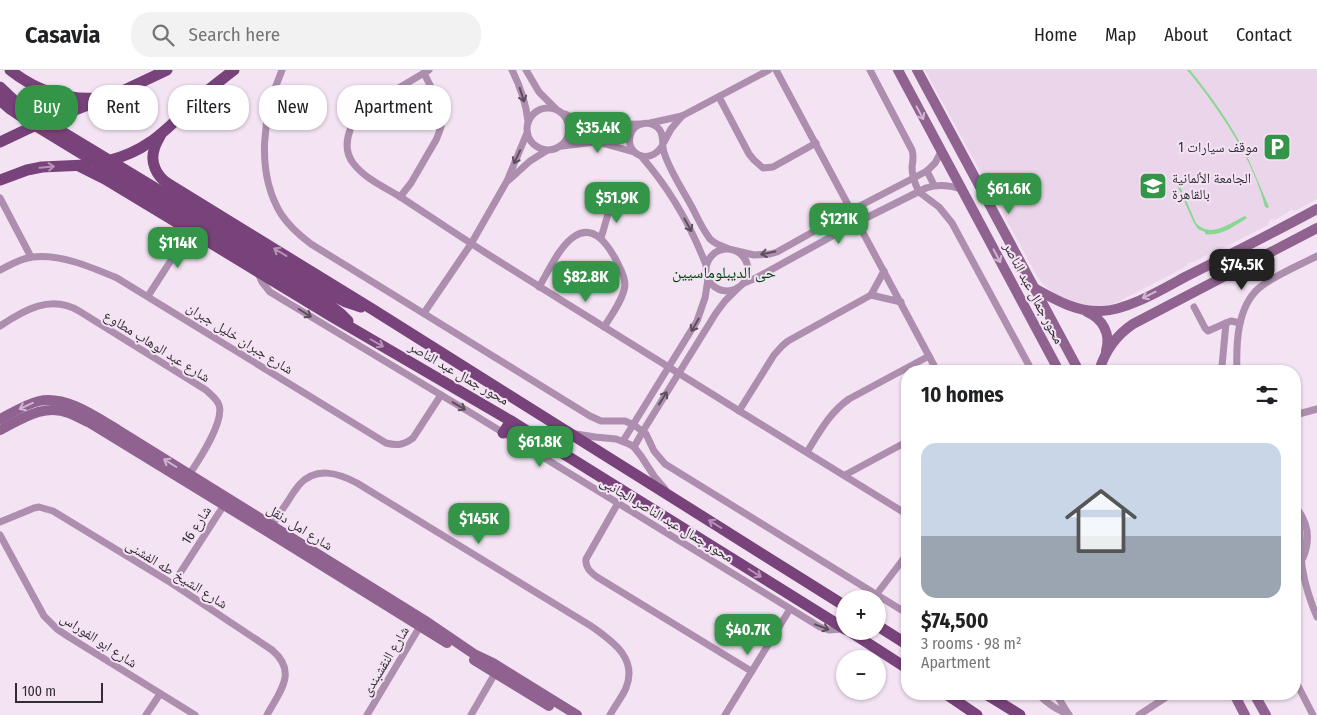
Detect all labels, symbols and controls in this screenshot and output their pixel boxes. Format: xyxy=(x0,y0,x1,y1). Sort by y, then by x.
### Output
search box xyxy=(131,12,481,57)
text: Casavia xyxy=(25,21,101,49)
icon: search xyxy=(149,21,177,49)
text: Search here xyxy=(189,23,280,46)
text: Home xyxy=(1034,24,1077,46)
text: Map xyxy=(1105,24,1136,46)
text: About xyxy=(1164,24,1208,46)
text: Contact xyxy=(1236,24,1292,46)
chip: Buy xyxy=(15,85,78,130)
chip: Rent xyxy=(88,85,158,130)
chip: Filters xyxy=(168,85,249,130)
chip: New xyxy=(259,85,327,130)
chip: Apartment xyxy=(337,85,451,130)
one-way arrow xyxy=(518,87,527,102)
one-way arrow xyxy=(916,105,925,120)
pin: $35.4K xyxy=(557,112,639,154)
text: $35.4K xyxy=(576,118,620,137)
parking icon: موقف سيارات 1 xyxy=(1262,132,1292,162)
place label: موقف سيارات 1 xyxy=(1178,139,1258,156)
one-way arrow xyxy=(512,149,522,164)
one-way arrow xyxy=(38,163,54,172)
place label: الجامعة الألمانية بالقاهرة xyxy=(1172,170,1251,203)
school or university icon: الجامعة الألمانية بالقاهرة xyxy=(1138,171,1168,201)
pin: $61.6K xyxy=(968,172,1050,215)
text: $61.6K xyxy=(987,179,1031,198)
pin: $51.9K xyxy=(576,182,658,224)
text: $51.9K xyxy=(596,188,638,207)
pin: $121K xyxy=(804,202,874,245)
text: $121K xyxy=(820,209,858,228)
one-way arrow xyxy=(683,218,693,232)
pin: $114K xyxy=(143,226,213,269)
text: $114K xyxy=(159,233,197,252)
street label: محور جمال عبد الناصر xyxy=(999,239,1067,347)
one-way arrow xyxy=(274,247,288,257)
pin: $74.5K xyxy=(1201,248,1283,291)
one-way arrow xyxy=(761,249,777,259)
one-way arrow xyxy=(992,249,1002,264)
text: $74.5K xyxy=(1220,255,1264,274)
pin: $82.8K xyxy=(545,260,627,303)
district label: حى الديبلوماسيين xyxy=(672,263,776,283)
text: $82.8K xyxy=(563,267,609,286)
one-way arrow xyxy=(1142,291,1157,300)
street label: شارع جبران خليل جبران xyxy=(183,299,296,379)
street label: شارع عبد الوهاب مطاوع xyxy=(100,307,213,387)
one-way arrow xyxy=(298,309,312,319)
one-way arrow xyxy=(689,318,699,332)
street label: محور جمال عبد الناصر xyxy=(405,337,512,409)
one-way arrow xyxy=(369,338,383,348)
icon: filters xyxy=(1253,381,1281,409)
text: 10 homes xyxy=(921,382,1004,408)
one-way arrow xyxy=(658,392,668,406)
one-way arrow xyxy=(452,401,466,411)
one-way arrow xyxy=(19,402,34,412)
pin: $61.8K xyxy=(499,426,581,468)
text: $61.8K xyxy=(518,432,562,451)
one-way arrow xyxy=(164,457,178,467)
street label: محور جمال عبد الناصر الجانبى xyxy=(597,473,736,566)
icon: home xyxy=(1056,476,1146,566)
street label: شارع امل دنقل xyxy=(263,500,336,555)
pin: $145K xyxy=(444,502,514,545)
street label: شارع 16 xyxy=(178,503,216,548)
text: $145K xyxy=(459,509,499,528)
one-way arrow xyxy=(708,519,722,529)
street label: شارع الشيخ طه الفشنى xyxy=(122,536,231,613)
one-way arrow xyxy=(747,568,761,578)
map controls xyxy=(836,590,886,700)
button: + xyxy=(836,590,886,640)
text: $74,500 xyxy=(921,608,988,634)
street label: شارع ابو الفوراس xyxy=(57,609,140,672)
pin: $40.7K xyxy=(707,614,789,656)
text: $40.7K xyxy=(726,620,770,639)
one-way arrow xyxy=(814,622,829,632)
street label: شارع النقشبندى xyxy=(358,623,414,700)
text: 3 rooms · 98 m² xyxy=(921,634,1022,653)
button: − xyxy=(836,650,886,700)
text: Apartment xyxy=(921,653,990,672)
scale bar xyxy=(15,680,102,703)
text: 100 m xyxy=(22,683,56,700)

